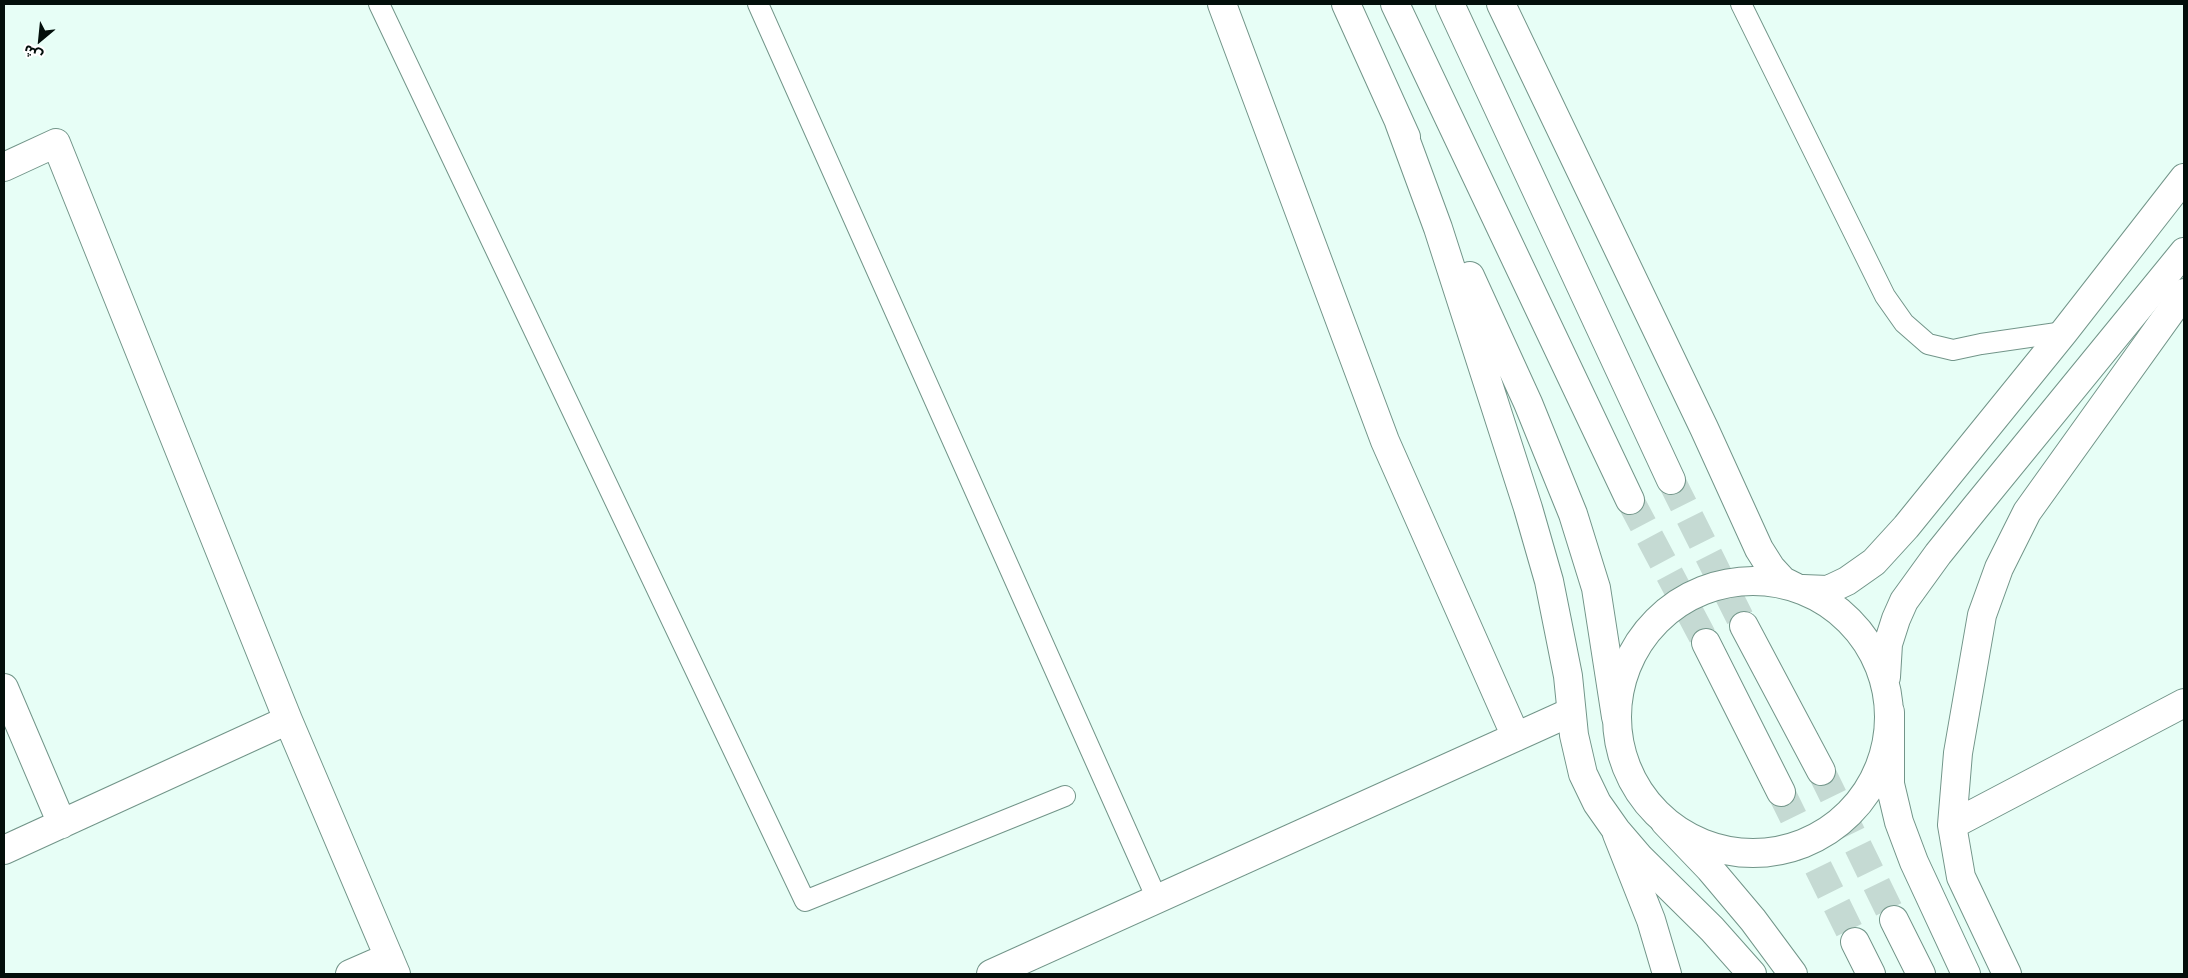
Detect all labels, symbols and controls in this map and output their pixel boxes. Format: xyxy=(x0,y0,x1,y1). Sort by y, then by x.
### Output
north arrow xyxy=(15,15,65,65)
text: ش xyxy=(20,41,46,66)

